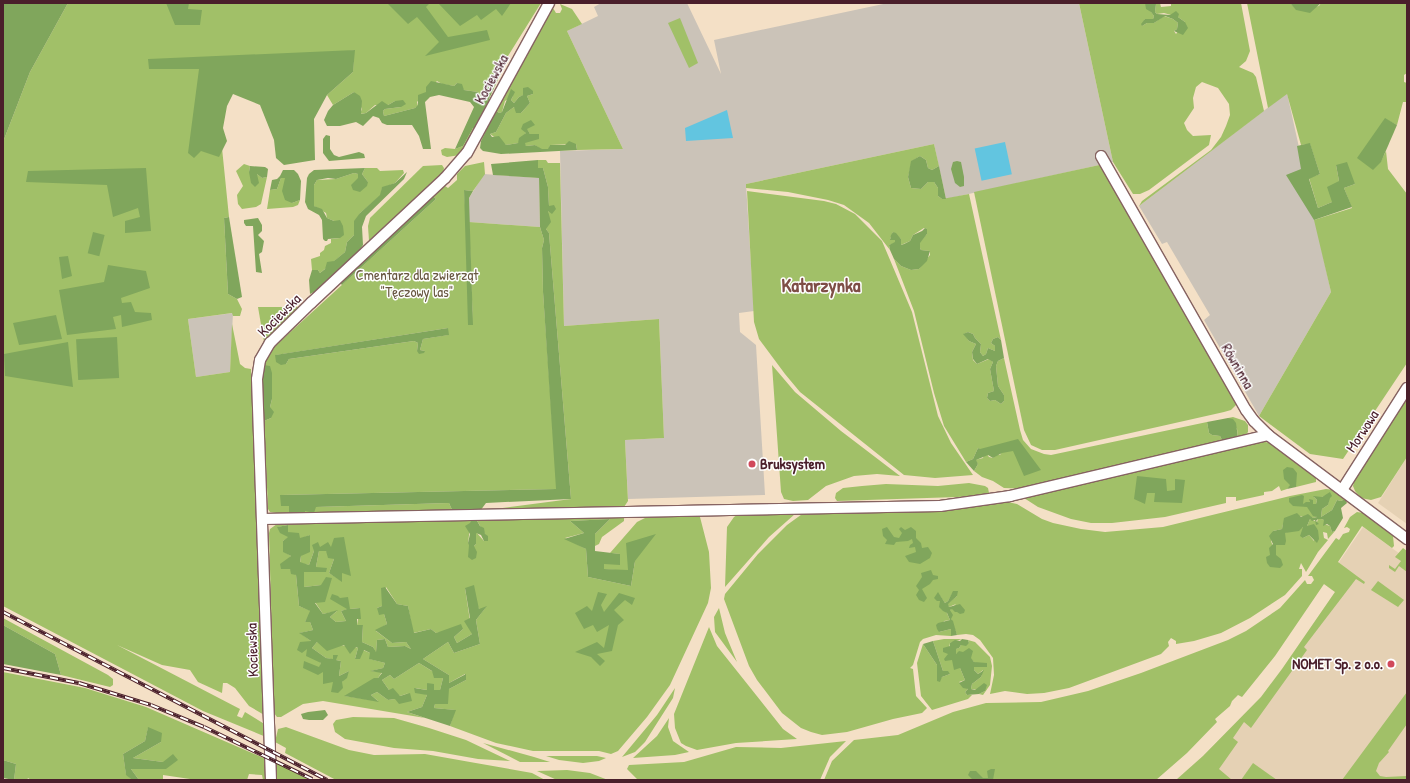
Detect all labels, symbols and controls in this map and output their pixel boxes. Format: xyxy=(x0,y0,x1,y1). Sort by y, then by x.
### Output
street label: Kociewska xyxy=(470,51,512,107)
park label: Cmentarz dla zwierząt "Tęczowy las" xyxy=(356,265,478,300)
district label: Katarzynka xyxy=(782,275,860,297)
street label: Kociewska xyxy=(254,290,304,340)
street label: Równinna xyxy=(1218,340,1258,392)
street label: Morwowa xyxy=(1342,407,1382,455)
place label: Bruksystem xyxy=(760,455,825,473)
marker: Bruksystem xyxy=(747,459,757,469)
street label: Kociewska xyxy=(242,623,262,677)
place label: NOMET Sp. z o.o. xyxy=(1292,655,1383,673)
marker: NOMET Sp. z o.o. xyxy=(1386,659,1396,669)

